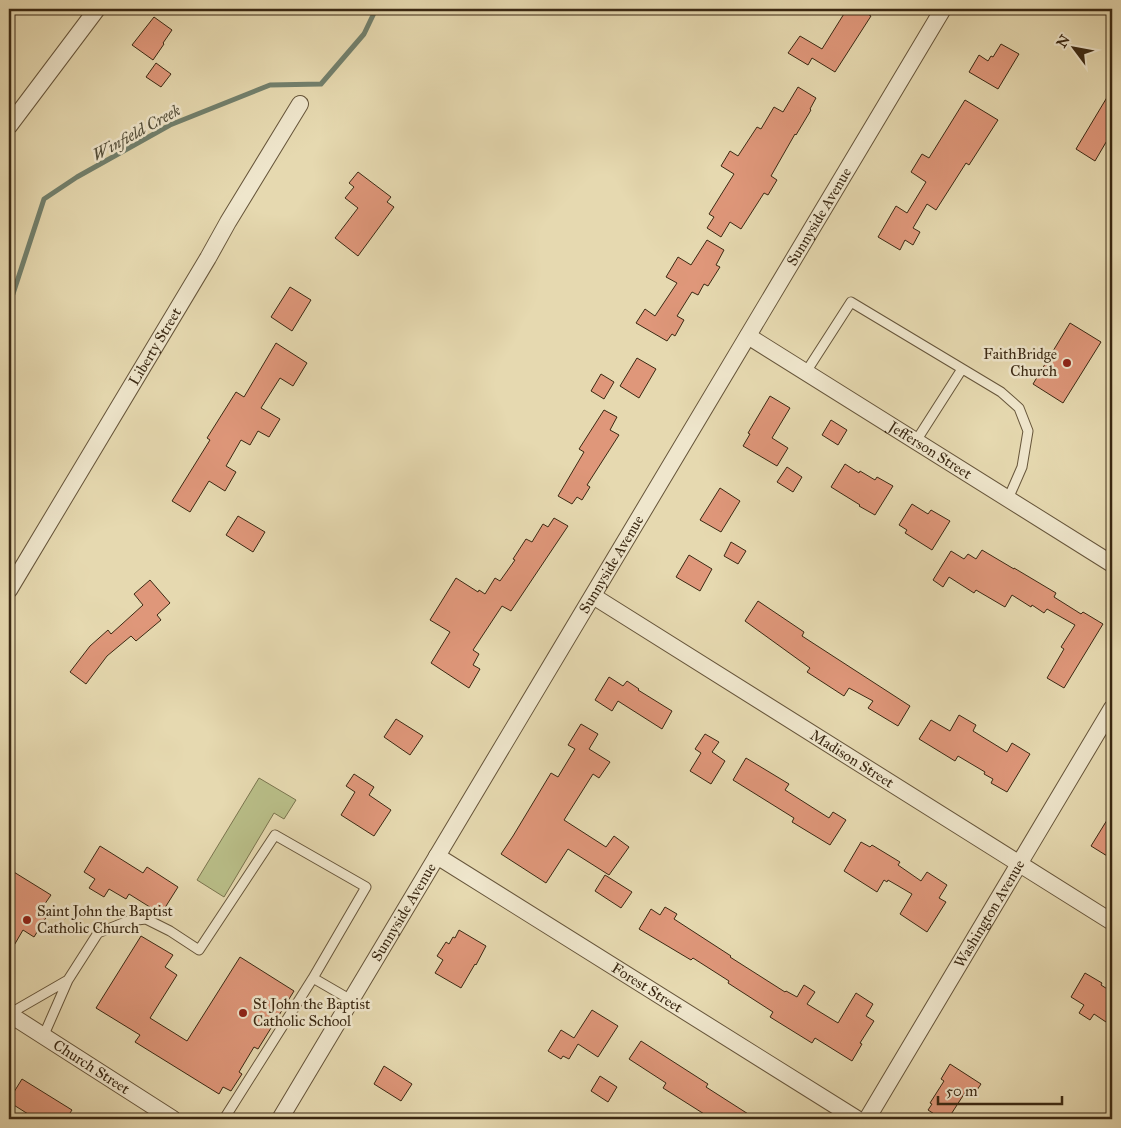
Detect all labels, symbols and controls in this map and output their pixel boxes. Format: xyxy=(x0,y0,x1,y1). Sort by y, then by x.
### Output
north arrow xyxy=(1048,22,1098,72)
text: N xyxy=(1053,32,1074,51)
water label: Winfield Creek xyxy=(89,100,184,164)
street label: Sunnyside Avenue xyxy=(783,164,855,269)
street label: Liberty Street xyxy=(125,304,186,388)
place label: FaithBridge Church xyxy=(983,345,1058,380)
marker: FaithBridge Church xyxy=(1061,357,1073,369)
street label: Jefferson Street xyxy=(883,416,976,483)
street label: Sunnyside Avenue xyxy=(575,512,648,617)
street label: Madison Street xyxy=(807,726,898,792)
street label: Washington Avenue xyxy=(950,857,1028,971)
street label: Sunnyside Avenue xyxy=(367,860,440,964)
place label: Saint John the Baptist Catholic Church xyxy=(37,902,173,937)
marker: Saint John the Baptist Catholic Church xyxy=(21,914,33,926)
street label: Forest Street xyxy=(608,959,687,1017)
place label: St John the Baptist Catholic School xyxy=(253,995,371,1030)
marker: St John the Baptist Catholic School xyxy=(237,1007,249,1019)
street label: Church Street xyxy=(50,1036,134,1098)
scale bar xyxy=(938,1073,1062,1105)
text: 50 m xyxy=(946,1082,978,1100)

